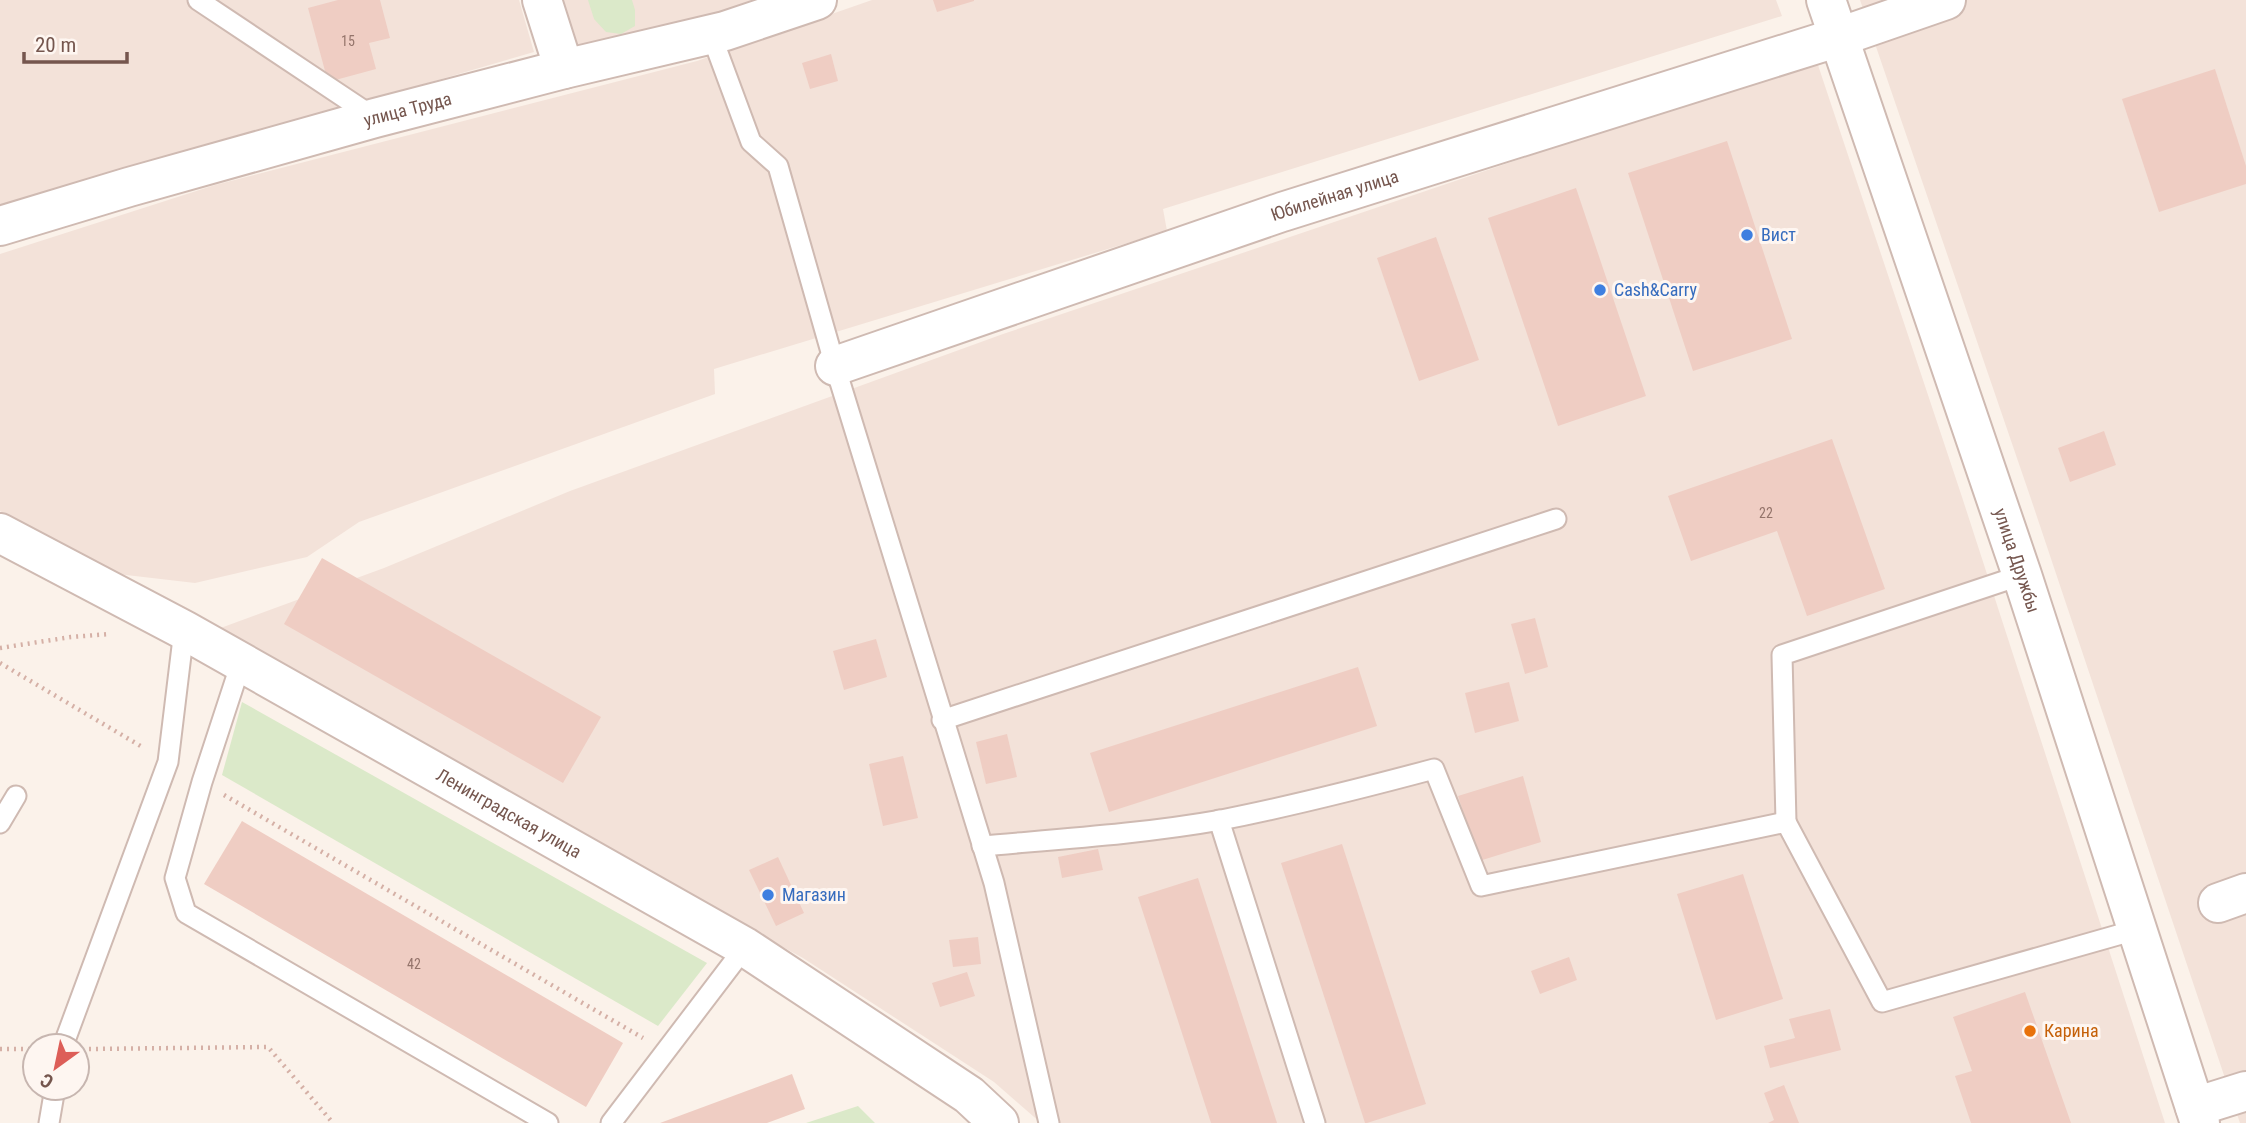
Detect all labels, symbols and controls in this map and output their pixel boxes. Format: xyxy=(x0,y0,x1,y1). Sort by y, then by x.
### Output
scale bar xyxy=(24,21,128,65)
text: 20 m xyxy=(35,33,76,57)
house number: 15 xyxy=(341,33,355,49)
street label: улица Труда xyxy=(361,88,454,131)
street label: Юбилейная улица xyxy=(1268,165,1401,225)
place label: Вист xyxy=(1761,224,1796,245)
marker: Вист xyxy=(1739,227,1755,243)
place label: Cash&Carry xyxy=(1614,279,1697,300)
marker: Cash&Carry xyxy=(1592,282,1608,298)
house number: 22 xyxy=(1759,505,1773,521)
street label: улица Дружбы xyxy=(1990,505,2044,615)
street label: Ленинградская улица xyxy=(433,764,585,862)
place label: Магазин xyxy=(782,884,846,905)
marker: Магазин xyxy=(760,887,776,903)
house number: 42 xyxy=(407,956,421,972)
place label: Карина xyxy=(2044,1020,2099,1041)
marker: Карина xyxy=(2022,1023,2038,1039)
north arrow xyxy=(21,1032,91,1102)
text: С xyxy=(36,1068,58,1093)

